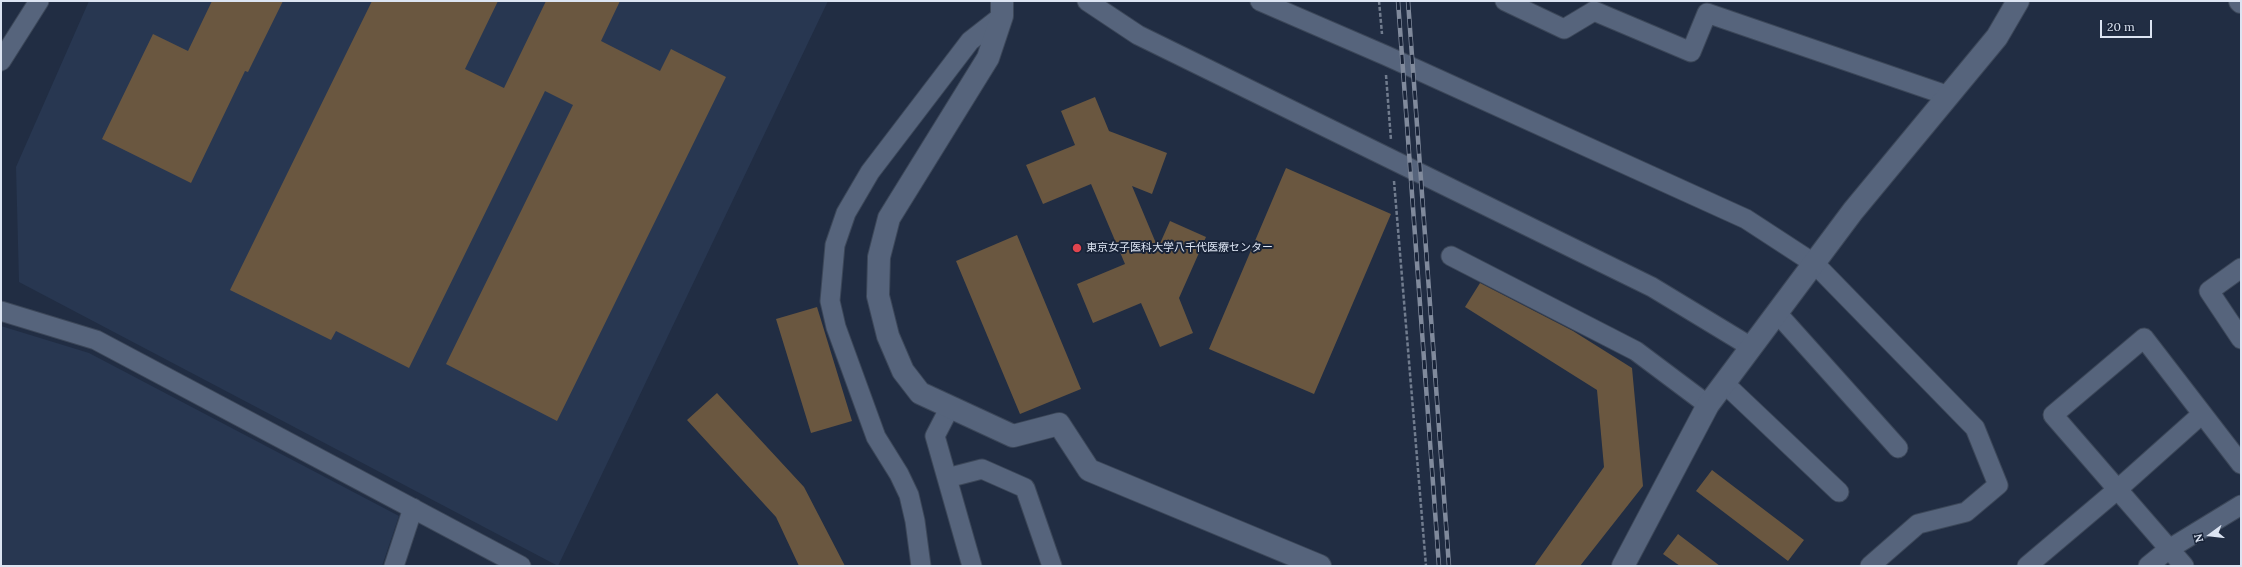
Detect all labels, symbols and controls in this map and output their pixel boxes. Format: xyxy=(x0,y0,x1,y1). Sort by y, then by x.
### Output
scale bar xyxy=(2102,12,2154,38)
text: 20 m xyxy=(2107,19,2135,34)
place label: 東京女子医科大学八千代医療センター xyxy=(1086,241,1273,255)
marker: 東京女子医科大学八千代医療センター xyxy=(1071,242,1083,254)
north arrow xyxy=(2190,515,2230,555)
text: N xyxy=(2191,532,2206,544)

